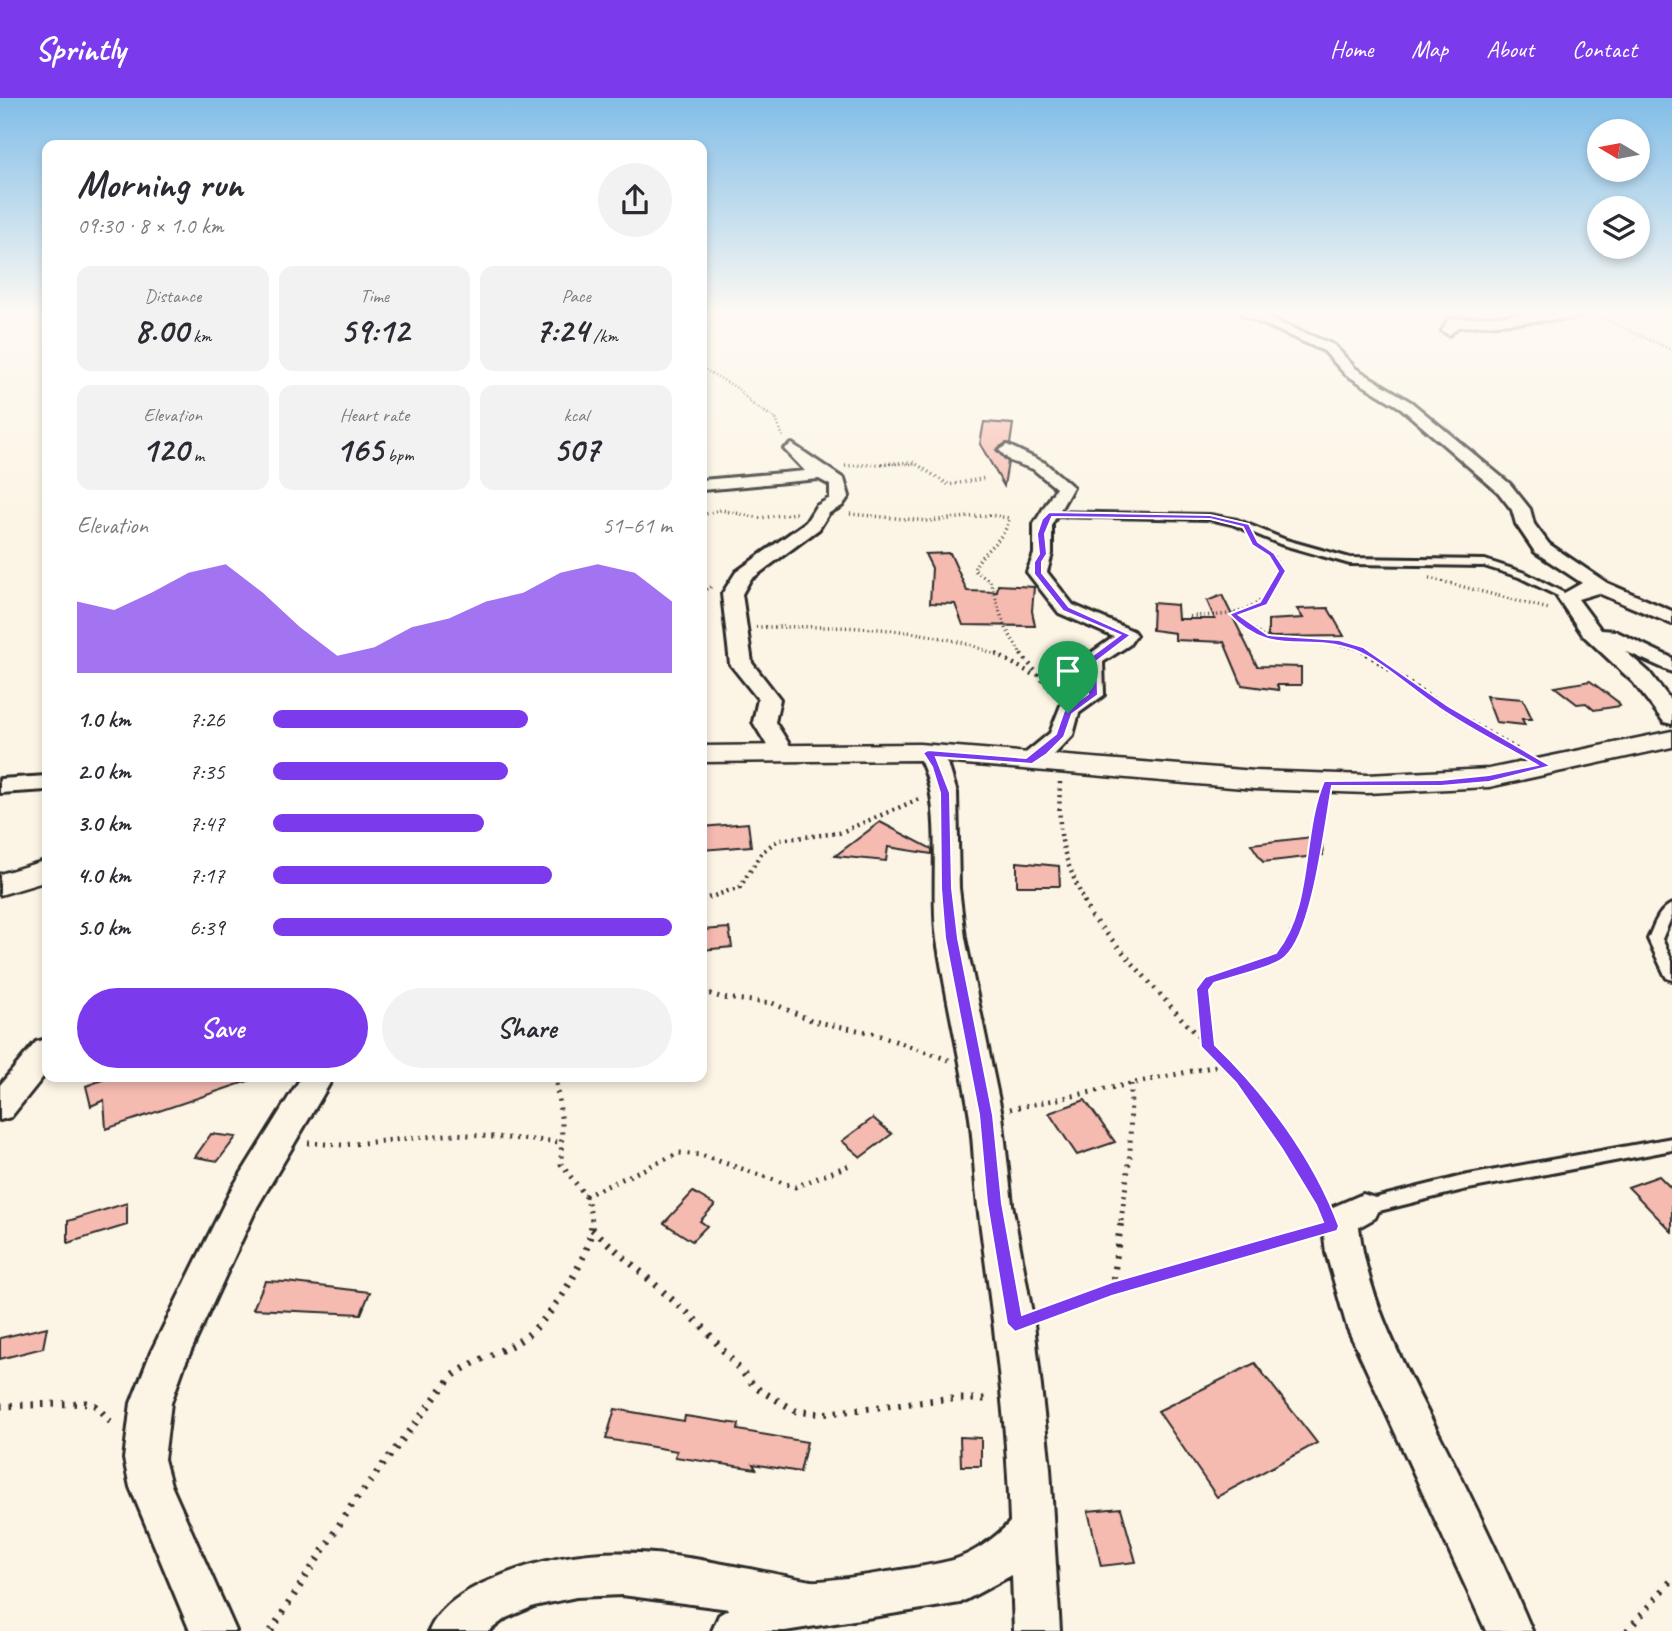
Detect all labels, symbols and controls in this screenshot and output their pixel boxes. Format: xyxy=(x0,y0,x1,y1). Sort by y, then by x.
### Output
text: Sprintly xyxy=(35,28,125,70)
text: Home xyxy=(1330,34,1373,64)
text: Map xyxy=(1411,34,1448,64)
text: About xyxy=(1486,34,1534,64)
text: Contact xyxy=(1572,34,1637,64)
north arrow xyxy=(1587,119,1650,182)
map controls xyxy=(1587,119,1650,259)
text: Morning run xyxy=(77,161,243,208)
button: share xyxy=(598,163,672,237)
button: layers xyxy=(1587,196,1650,259)
text: 09:30 · 8 × 1.0 km xyxy=(77,211,223,240)
text: Distance xyxy=(144,284,201,308)
text: Time xyxy=(360,284,389,308)
text: Pace xyxy=(562,284,591,308)
text: 8.00 xyxy=(134,308,188,353)
text: 59:12 xyxy=(340,308,409,353)
text: 7:24 xyxy=(534,308,588,353)
text: km xyxy=(188,324,212,348)
text: /km xyxy=(588,324,618,348)
text: Elevation xyxy=(144,403,202,427)
text: Heart rate xyxy=(340,403,409,427)
text: kcal xyxy=(564,403,589,427)
text: 120 xyxy=(142,427,189,472)
text: 165 xyxy=(335,427,383,472)
text: 507 xyxy=(553,427,599,472)
text: m xyxy=(189,443,204,467)
text: bpm xyxy=(383,443,414,467)
text: Elevation xyxy=(77,511,148,540)
text: 51–61 m xyxy=(602,511,672,540)
pin xyxy=(1038,641,1098,713)
icon: arrive xyxy=(1049,652,1087,690)
text: 1.0 km xyxy=(77,705,131,734)
text: 7:26 xyxy=(189,705,225,734)
text: 2.0 km xyxy=(77,757,131,786)
text: 7:35 xyxy=(189,757,225,786)
text: 3.0 km xyxy=(77,809,131,838)
text: 7:47 xyxy=(189,809,225,838)
text: 4.0 km xyxy=(77,861,131,890)
text: 7:17 xyxy=(189,861,225,890)
text: 5.0 km xyxy=(77,913,130,942)
text: 6:39 xyxy=(189,913,225,942)
button: Save xyxy=(77,988,368,1068)
button: Share xyxy=(382,988,672,1068)

